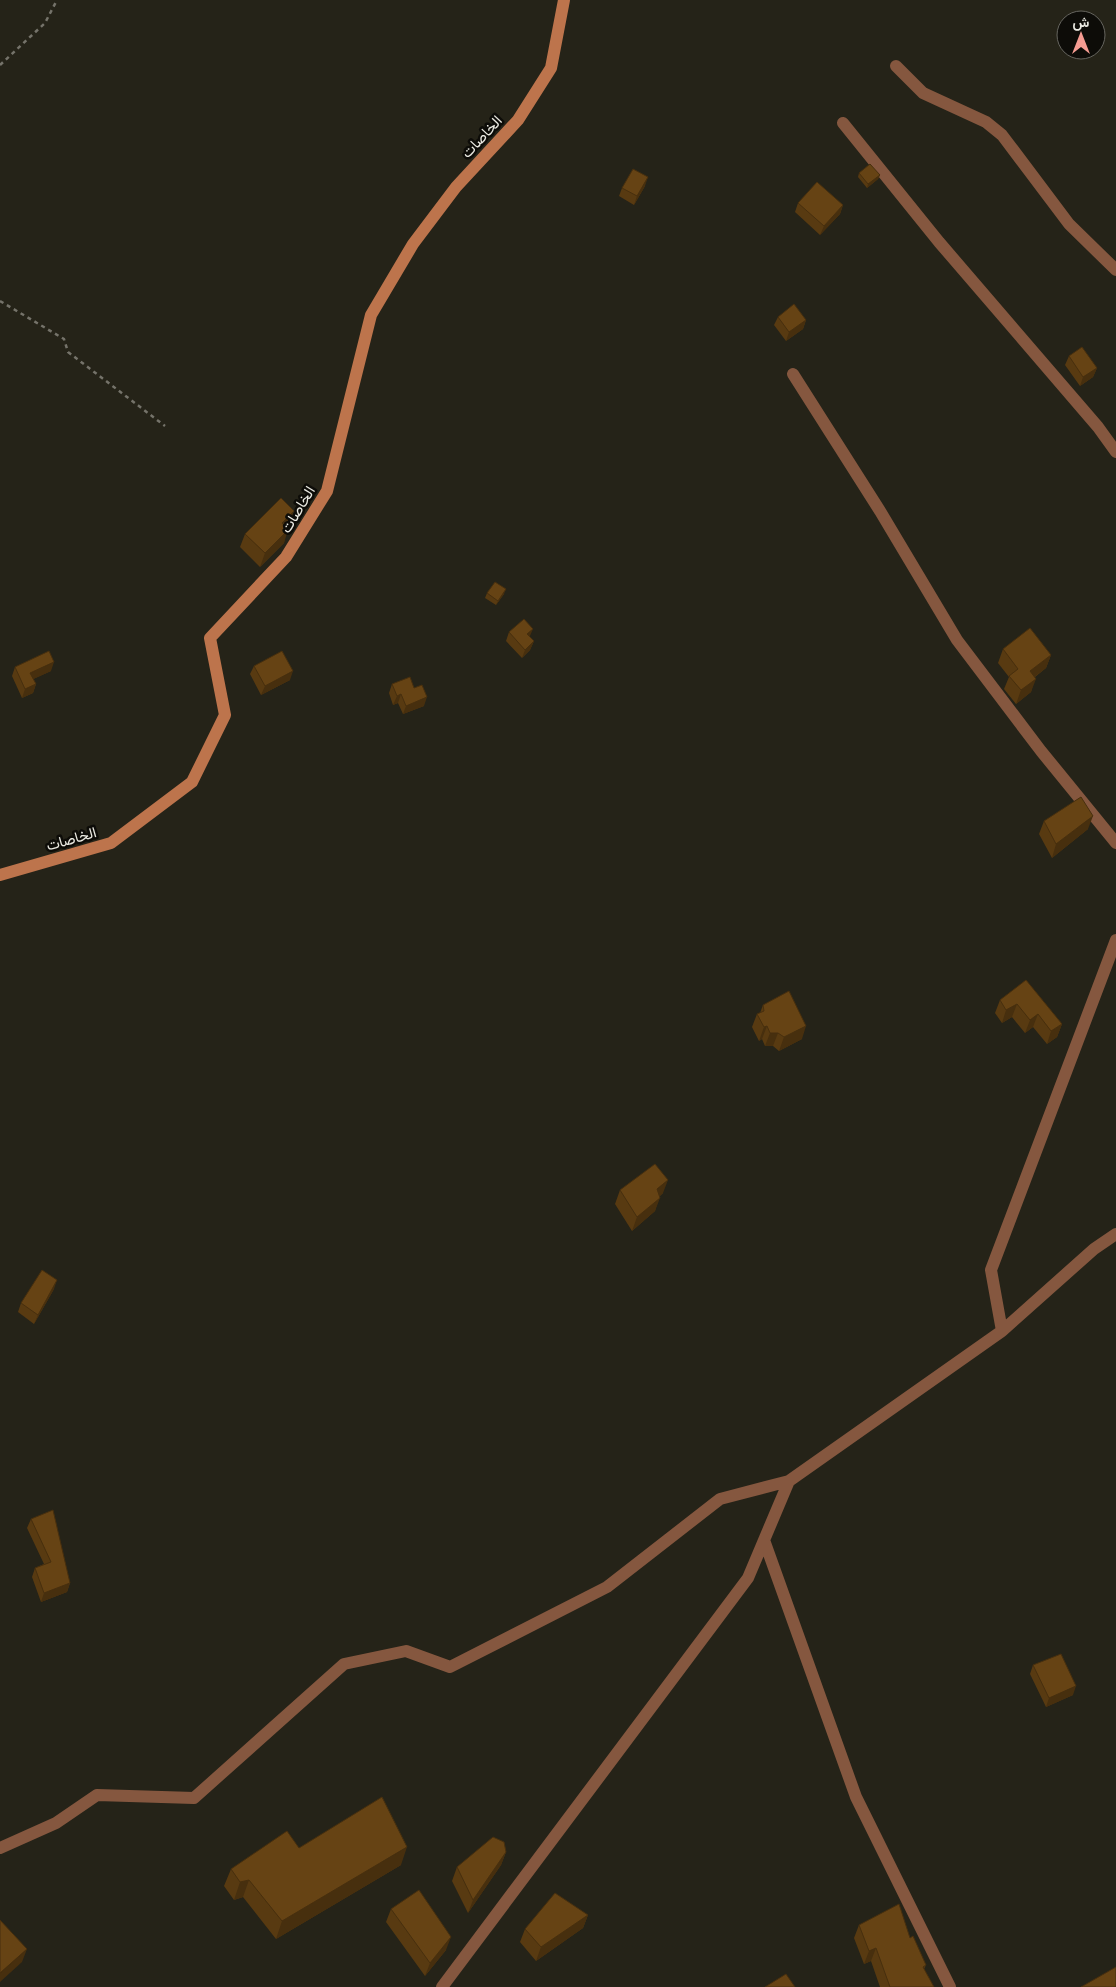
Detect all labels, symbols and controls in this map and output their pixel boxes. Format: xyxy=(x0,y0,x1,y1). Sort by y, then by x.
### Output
north arrow xyxy=(1056,10,1106,60)
text: ش xyxy=(1073,13,1090,31)
street label: الخاصات xyxy=(457,111,505,161)
street label: الخاصات xyxy=(276,482,318,536)
street label: الخاصات xyxy=(44,822,98,854)

